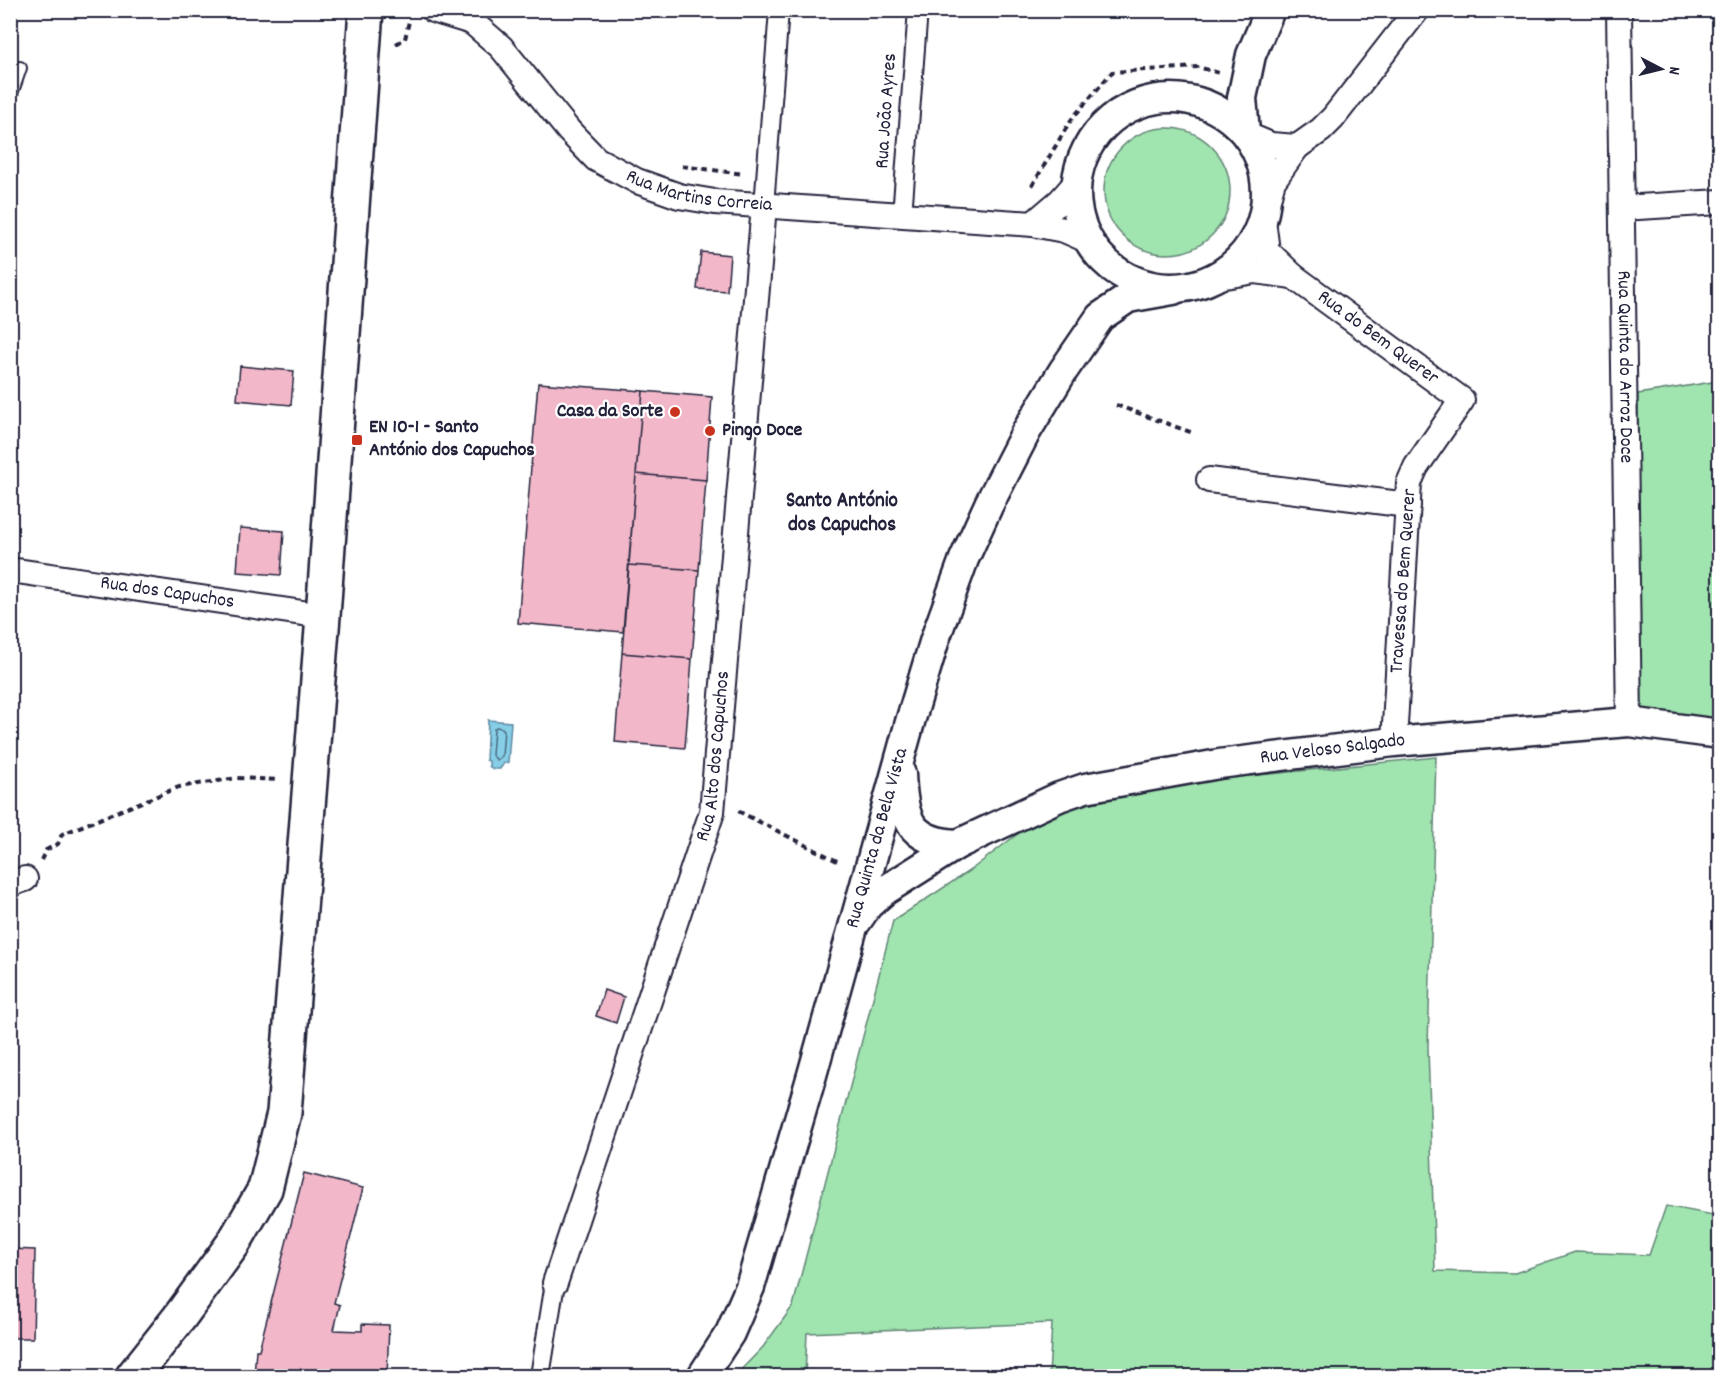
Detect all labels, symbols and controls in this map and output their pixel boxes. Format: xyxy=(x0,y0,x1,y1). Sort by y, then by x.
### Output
north arrow xyxy=(1631,39,1691,99)
street label: Rua João Ayres xyxy=(869,52,905,170)
text: N xyxy=(1661,65,1685,76)
street label: Rua Martins Correia xyxy=(620,163,774,220)
street label: Rua Quinta do Arroz Doce xyxy=(1609,270,1639,464)
street label: Rua do Bem Querer xyxy=(1311,284,1445,393)
place label: Casa da Sorte xyxy=(557,398,663,426)
marker: Casa da Sorte xyxy=(668,405,682,419)
place label: EN 10-1 - Santo António dos Capuchos xyxy=(369,414,535,465)
place label: Pingo Doce xyxy=(722,417,802,445)
marker: Pingo Doce xyxy=(703,424,717,438)
marker: EN 10-1 - Santo António dos Capuchos xyxy=(350,433,364,447)
district label: Santo António dos Capuchos xyxy=(786,487,898,541)
street label: Travessa do Bem Querer xyxy=(1384,487,1424,674)
street label: Rua dos Capuchos xyxy=(98,569,236,617)
street label: Rua Alto dos Capuchos xyxy=(689,670,738,845)
street label: Rua Veloso Salgado xyxy=(1259,727,1406,773)
street label: Rua Quinta da Bela Vista xyxy=(839,744,916,932)

